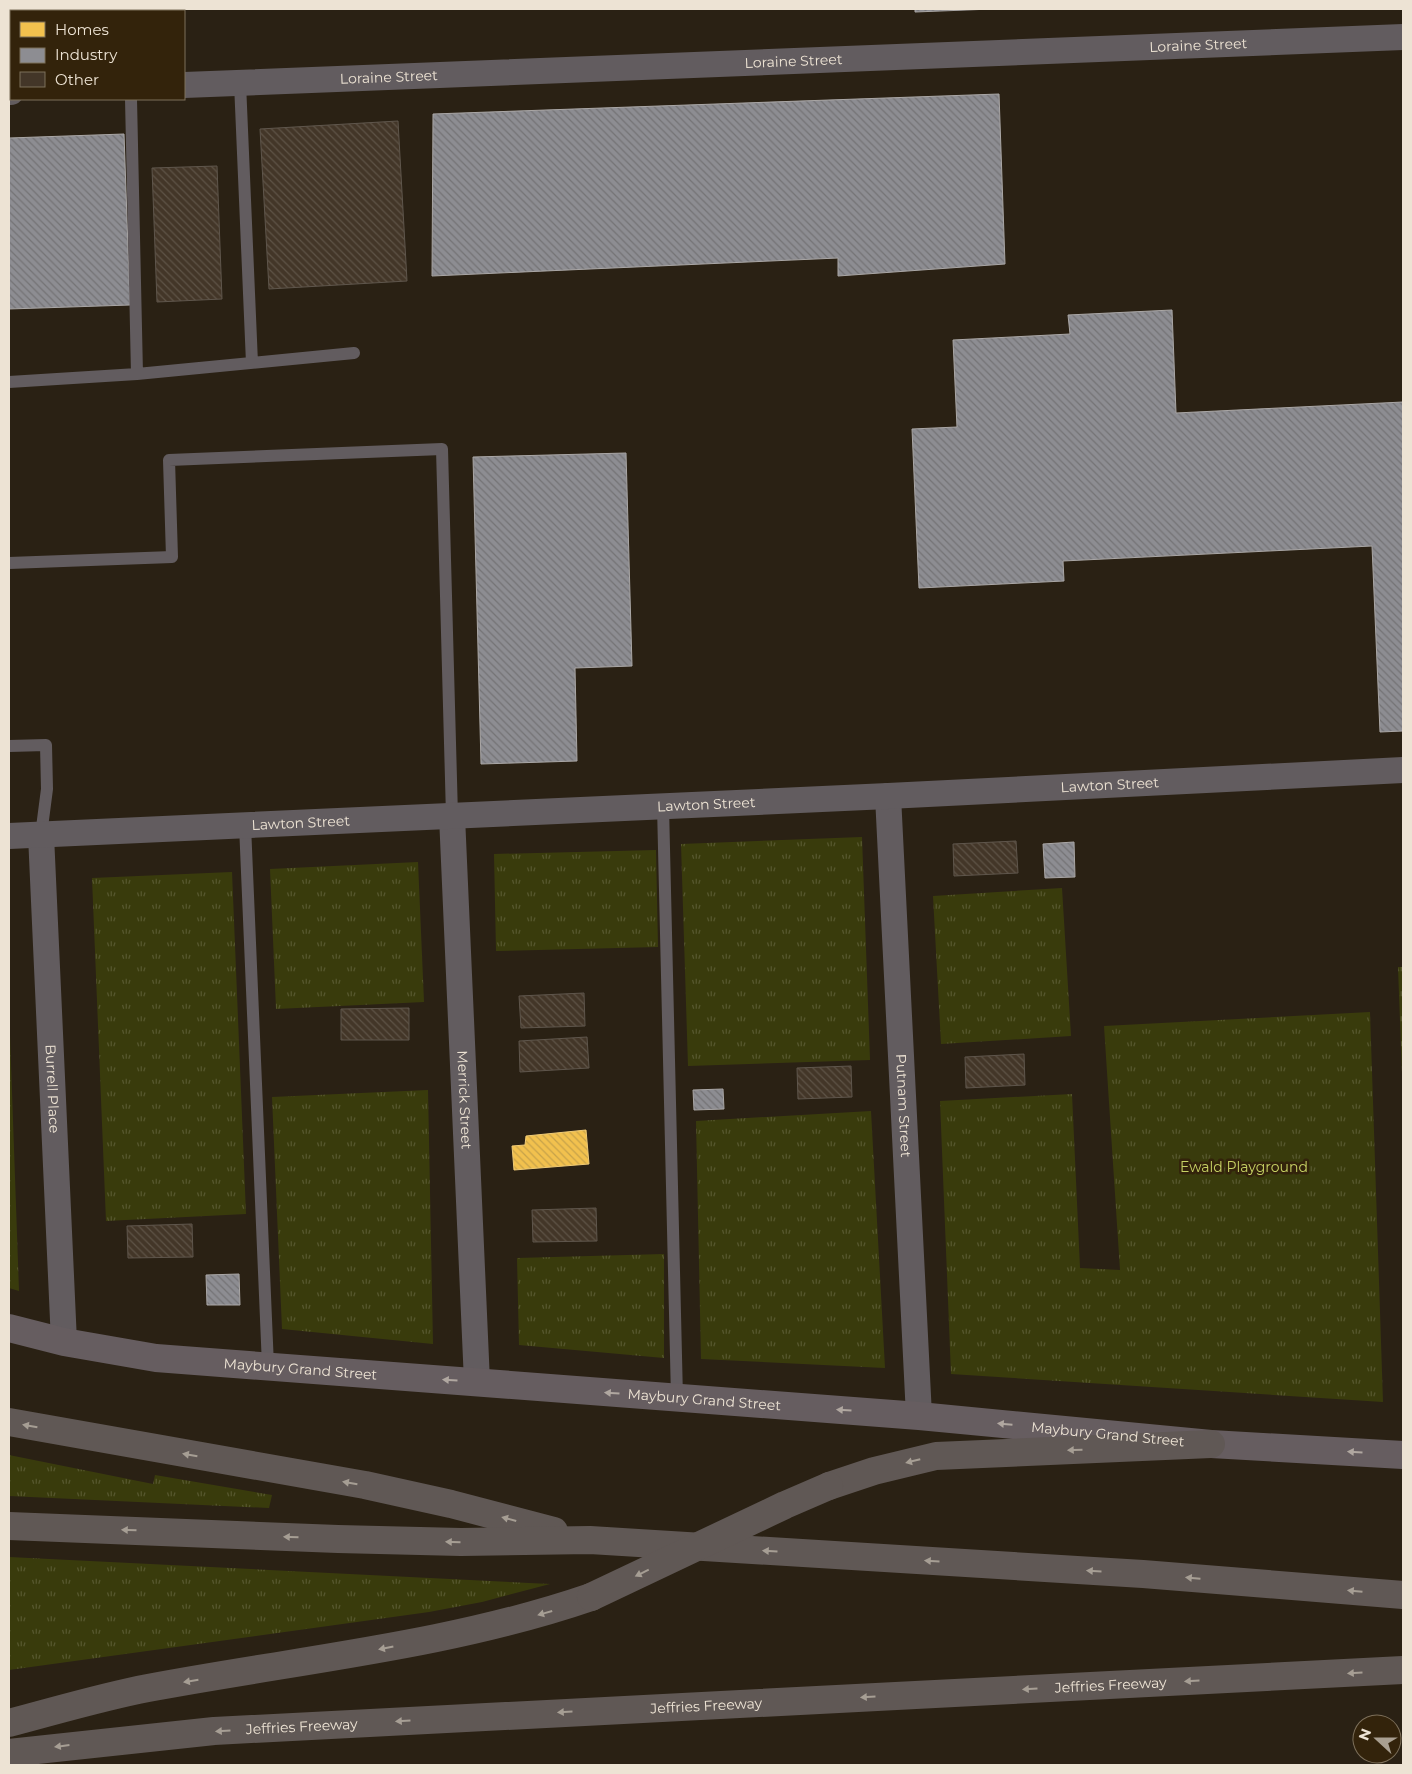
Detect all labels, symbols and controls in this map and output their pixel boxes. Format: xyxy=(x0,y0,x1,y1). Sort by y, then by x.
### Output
legend xyxy=(10,10,185,100)
text: Homes xyxy=(55,20,109,39)
street label: Loraine Street xyxy=(1149,34,1248,56)
text: Industry xyxy=(55,45,118,64)
street label: Loraine Street xyxy=(744,50,843,72)
street label: Loraine Street xyxy=(340,66,438,88)
text: Other xyxy=(55,70,99,89)
street label: Lawton Street xyxy=(1060,773,1160,796)
street label: Lawton Street xyxy=(657,793,756,815)
street label: Lawton Street xyxy=(251,811,351,834)
street label: Burrell Place xyxy=(42,1044,64,1134)
street label: Merrick Street xyxy=(453,1050,476,1150)
street label: Putnam Street xyxy=(892,1053,915,1158)
park label: Ewald Playground xyxy=(1180,1158,1308,1176)
street label: Maybury Grand Street xyxy=(223,1354,378,1384)
one-way arrow xyxy=(441,1376,457,1384)
street label: Maybury Grand Street xyxy=(627,1385,782,1415)
one-way arrow xyxy=(603,1388,619,1396)
one-way arrow xyxy=(835,1406,851,1414)
street label: Maybury Grand Street xyxy=(1030,1418,1186,1450)
one-way arrow xyxy=(997,1420,1013,1428)
one-way arrow xyxy=(22,1422,38,1430)
one-way arrow xyxy=(1066,1446,1082,1454)
one-way arrow xyxy=(1346,1448,1362,1456)
one-way arrow xyxy=(182,1450,198,1458)
one-way arrow xyxy=(905,1457,920,1465)
one-way arrow xyxy=(342,1478,358,1486)
one-way arrow xyxy=(501,1515,516,1523)
one-way arrow xyxy=(120,1526,136,1534)
one-way arrow xyxy=(283,1533,299,1541)
one-way arrow xyxy=(445,1538,461,1546)
one-way arrow xyxy=(761,1547,777,1555)
one-way arrow xyxy=(924,1557,940,1565)
one-way arrow xyxy=(1086,1566,1102,1574)
one-way arrow xyxy=(635,1569,650,1577)
one-way arrow xyxy=(1184,1574,1200,1582)
one-way arrow xyxy=(1346,1587,1362,1595)
one-way arrow xyxy=(537,1609,552,1617)
one-way arrow xyxy=(378,1644,394,1652)
one-way arrow xyxy=(1346,1669,1362,1677)
street label: Jeffries Freeway xyxy=(1053,1673,1167,1697)
one-way arrow xyxy=(183,1677,199,1685)
one-way arrow xyxy=(1184,1677,1200,1685)
one-way arrow xyxy=(1022,1685,1038,1693)
one-way arrow xyxy=(859,1693,875,1701)
street label: Jeffries Freeway xyxy=(649,1694,763,1718)
one-way arrow xyxy=(557,1709,573,1717)
north arrow xyxy=(1352,1714,1402,1764)
street label: Jeffries Freeway xyxy=(244,1715,358,1738)
one-way arrow xyxy=(395,1718,411,1726)
text: N xyxy=(1354,1726,1375,1743)
one-way arrow xyxy=(215,1727,231,1735)
one-way arrow xyxy=(53,1742,69,1750)

